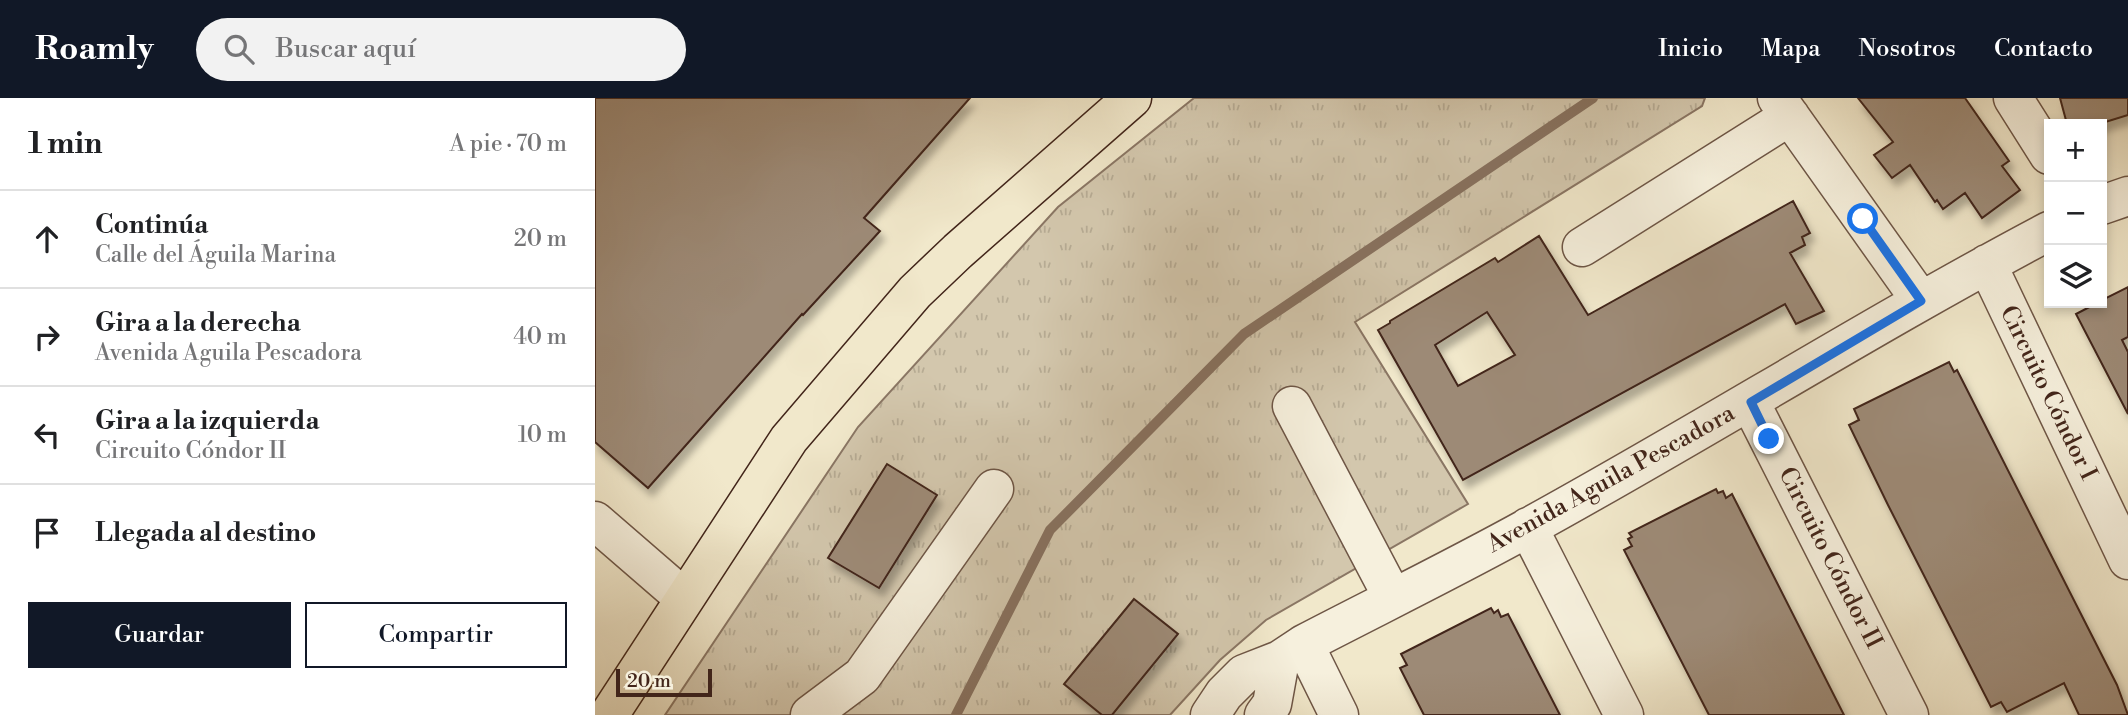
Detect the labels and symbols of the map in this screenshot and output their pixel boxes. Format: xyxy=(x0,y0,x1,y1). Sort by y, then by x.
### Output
route start xyxy=(1847,203,1878,234)
street label: Circuito Cóndor I xyxy=(1993,301,2103,485)
street label: Avenida Aguila Pescadora xyxy=(1481,398,1741,560)
route end xyxy=(1753,423,1784,454)
street label: Circuito Cóndor II xyxy=(1771,462,1889,654)
scale bar xyxy=(616,666,712,698)

